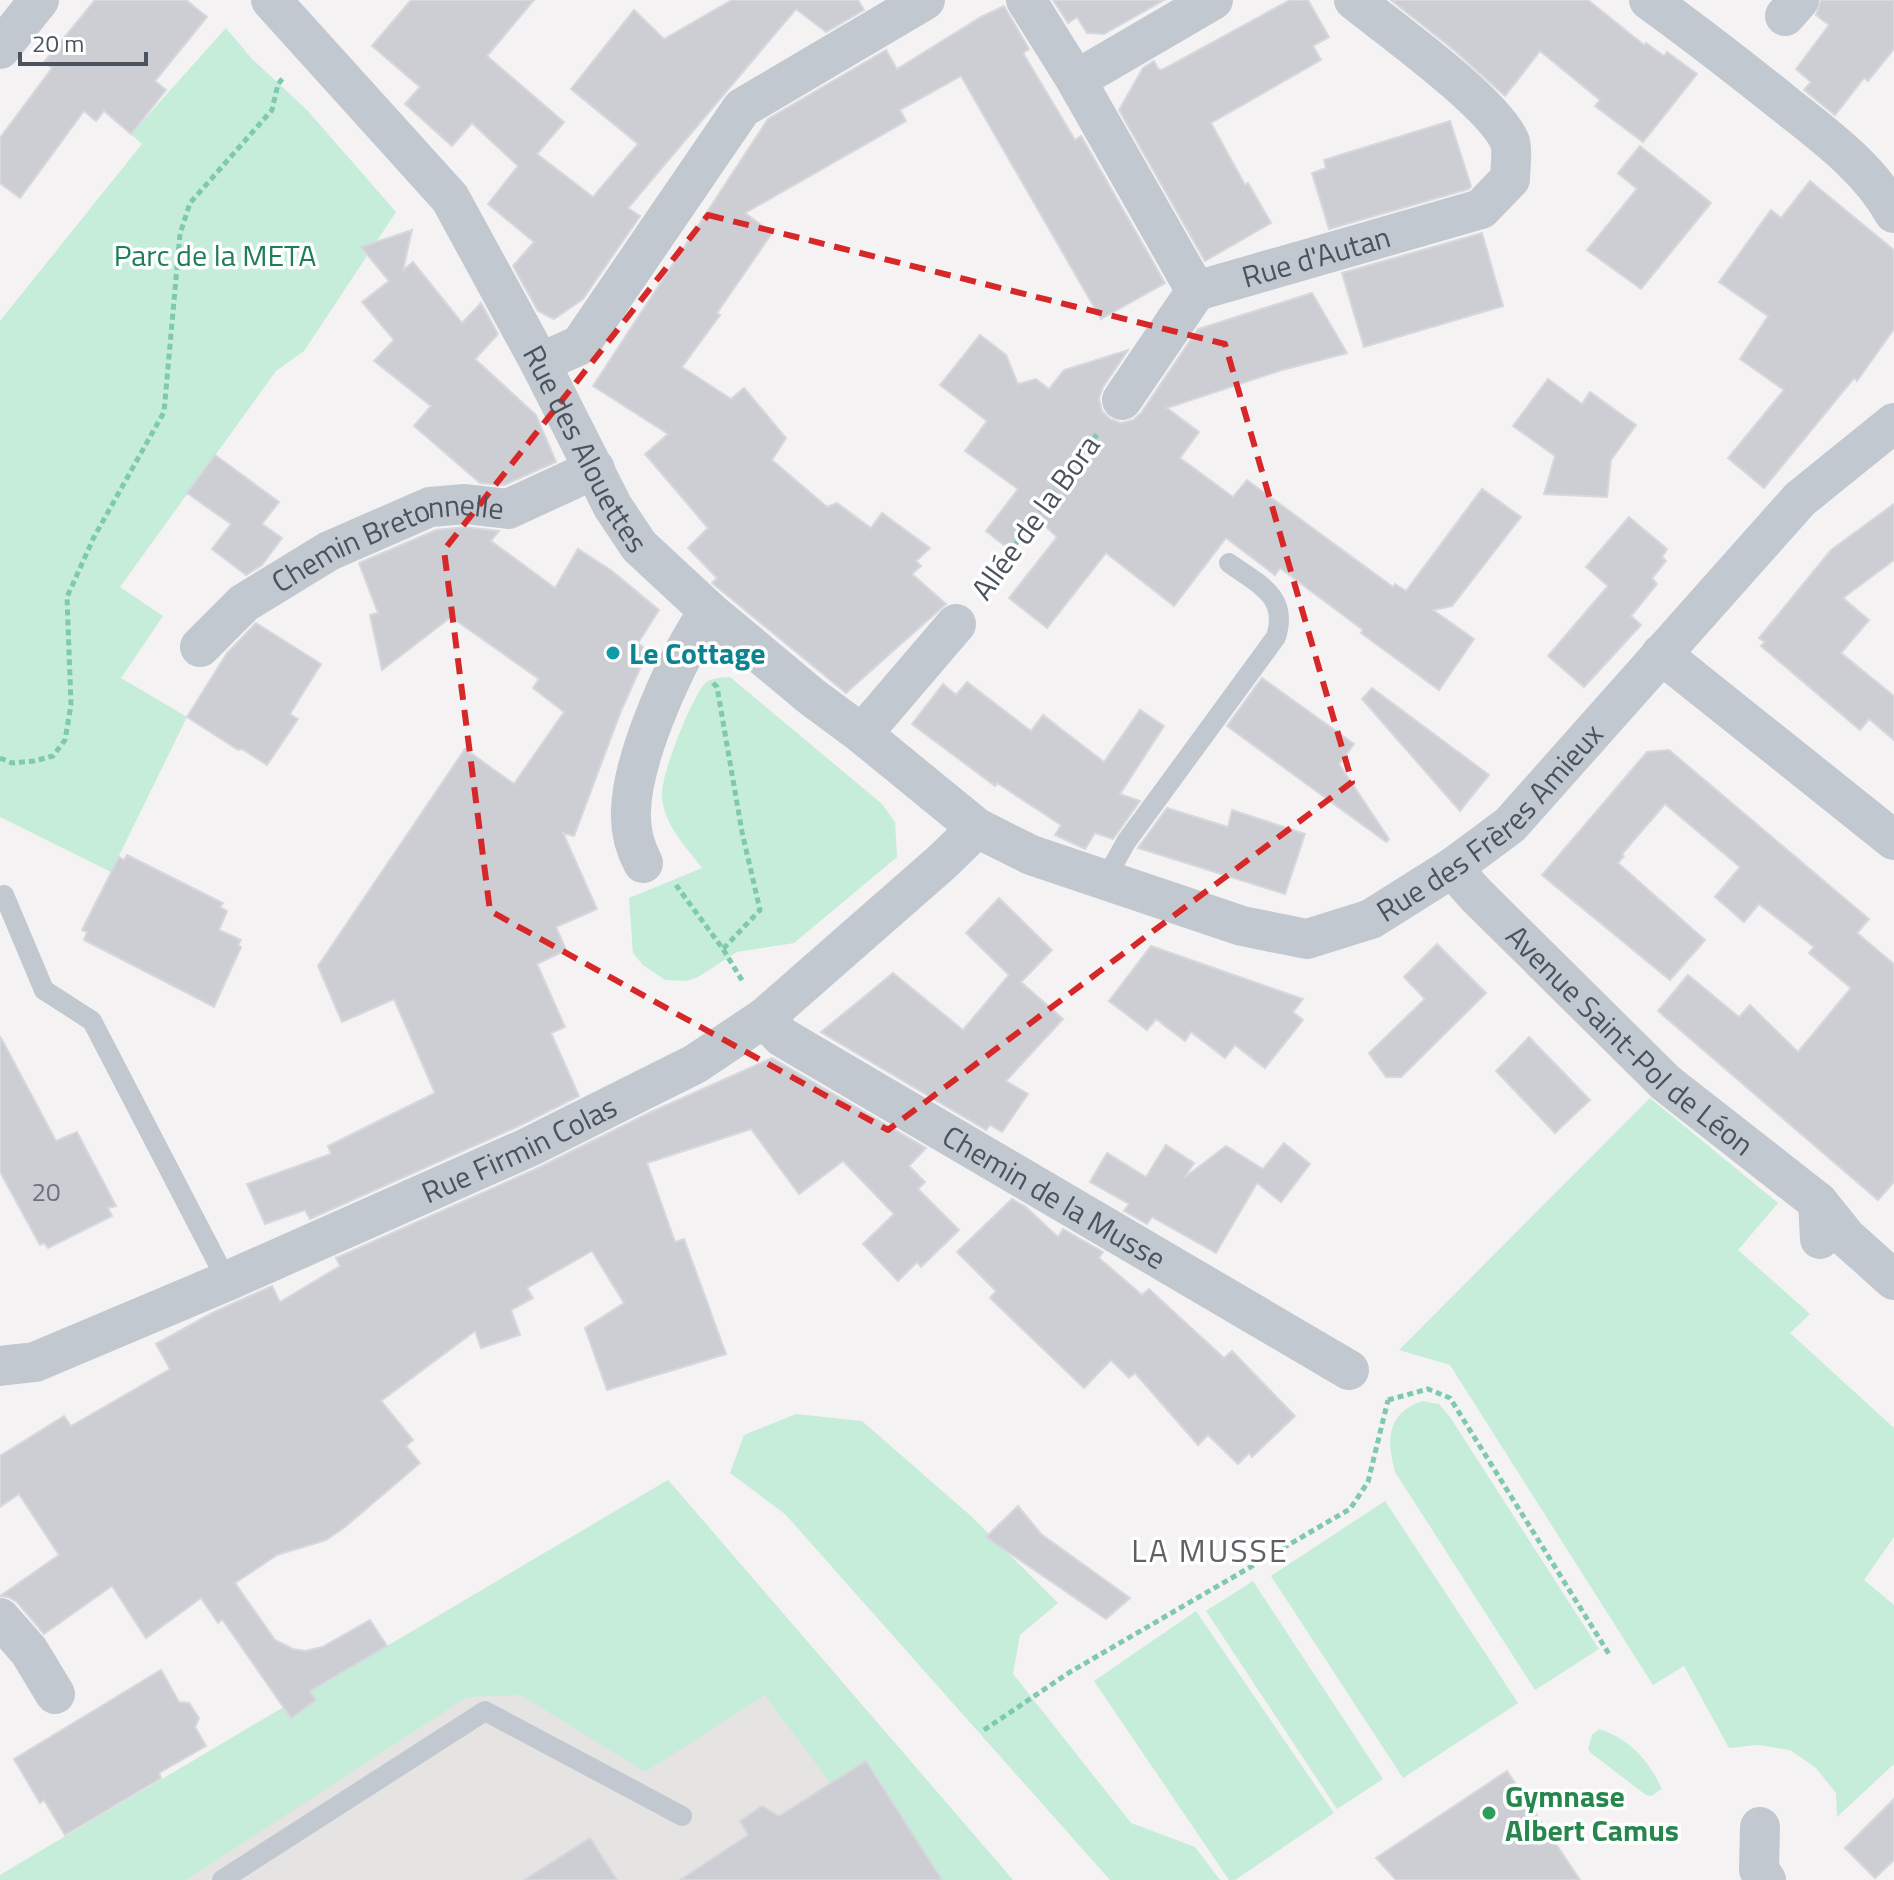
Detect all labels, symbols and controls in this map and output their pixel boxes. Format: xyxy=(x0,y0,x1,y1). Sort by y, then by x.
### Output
scale bar xyxy=(20,16,146,66)
text: 20 m xyxy=(32,25,84,61)
street label: Rue d'Autan xyxy=(1236,213,1396,300)
park label: Parc de la META xyxy=(114,232,316,278)
street label: Rue des Alouettes xyxy=(511,337,660,562)
street label: Allée de la Bora xyxy=(959,425,1111,609)
street label: Chemin Bretonnelle xyxy=(262,481,506,604)
place label: Le Cottage xyxy=(629,630,766,676)
marker: Le Cottage xyxy=(604,644,622,662)
street label: Rue des Frères Amieux xyxy=(1367,712,1614,933)
street label: Avenue Saint-Pol de Léon xyxy=(1495,914,1764,1167)
street label: Rue Firmin Colas xyxy=(414,1084,625,1215)
street label: Chemin de la Musse xyxy=(934,1113,1175,1281)
house number: 20 xyxy=(31,1172,61,1211)
district label: LA MUSSE xyxy=(1131,1526,1289,1574)
place label: Gymnase Albert Camus xyxy=(1505,1773,1679,1853)
marker: Gymnase Albert Camus xyxy=(1480,1804,1498,1822)

